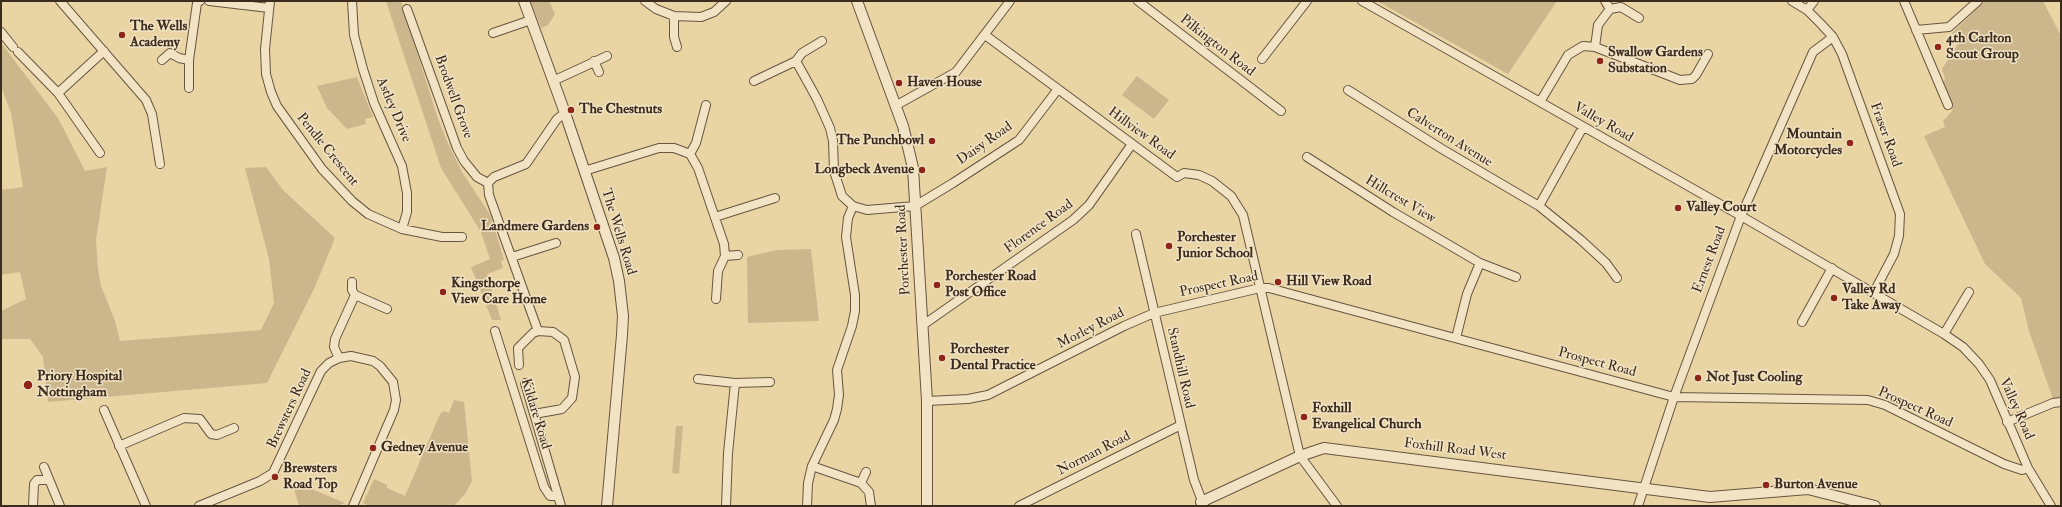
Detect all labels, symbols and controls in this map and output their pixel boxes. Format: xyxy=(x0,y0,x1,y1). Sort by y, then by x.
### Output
street label: Pilkington Road xyxy=(1176,11,1258,81)
place label: The Wells Academy xyxy=(130,19,187,52)
marker: The Wells Academy xyxy=(117,30,127,40)
place label: 4th Carlton Scout Group xyxy=(1946,31,2019,64)
marker: 4th Carlton Scout Group xyxy=(1933,42,1943,52)
place label: Swallow Gardens Substation xyxy=(1608,45,1703,78)
street label: Brodwell Grove xyxy=(430,53,476,141)
marker: Swallow Gardens Substation xyxy=(1595,56,1605,66)
street label: Astley Drive xyxy=(372,75,414,145)
place label: Haven House xyxy=(907,75,982,91)
marker: Haven House xyxy=(894,78,904,88)
street label: Valley Road xyxy=(1570,99,1636,147)
street label: Fraser Road xyxy=(1866,100,1904,170)
place label: The Chestnuts xyxy=(579,102,662,118)
street label: Hillview Road xyxy=(1104,104,1178,164)
marker: The Chestnuts xyxy=(566,105,576,115)
street label: Calverton Avenue xyxy=(1403,105,1495,171)
street label: Pendle Crescent xyxy=(292,110,362,190)
street label: Daisy Road xyxy=(954,119,1016,169)
place label: Mountain Motorcycles xyxy=(1774,127,1842,160)
place label: The Punchbowl xyxy=(836,133,924,149)
marker: The Punchbowl xyxy=(927,136,937,146)
marker: Mountain Motorcycles xyxy=(1845,138,1855,148)
place label: Longbeck Avenue xyxy=(814,162,914,178)
marker: Longbeck Avenue xyxy=(917,165,927,175)
street label: Hillcrest View xyxy=(1362,172,1438,228)
street label: The Wells Road xyxy=(597,187,639,277)
street label: Florence Road xyxy=(1001,196,1077,258)
place label: Valley Court xyxy=(1686,200,1757,216)
marker: Valley Court xyxy=(1673,203,1683,213)
street label: Porchester Road xyxy=(893,204,915,296)
place label: Landmere Gardens xyxy=(481,219,589,235)
marker: Landmere Gardens xyxy=(592,222,602,232)
street label: Ernest Road xyxy=(1690,224,1730,296)
place label: Porchester Junior School xyxy=(1177,230,1253,262)
marker: Porchester Junior School xyxy=(1164,241,1174,251)
street label: Prospect Road xyxy=(1178,268,1260,302)
place label: Porchester Road Post Office xyxy=(945,269,1036,302)
place label: Hill View Road xyxy=(1286,274,1372,290)
place label: Kingsthorpe View Care Home xyxy=(451,276,547,308)
marker: Hill View Road xyxy=(1273,277,1283,287)
marker: Porchester Road Post Office xyxy=(932,280,942,290)
place label: Valley Rd Take Away xyxy=(1842,282,1901,314)
marker: Kingsthorpe View Care Home xyxy=(438,287,448,297)
marker: Valley Rd Take Away xyxy=(1829,293,1839,303)
street label: Morley Road xyxy=(1055,305,1127,353)
street label: Standhill Road xyxy=(1163,326,1197,410)
place label: Porchester Dental Practice xyxy=(950,342,1036,374)
street label: Prospect Road xyxy=(1556,345,1638,381)
marker: Porchester Dental Practice xyxy=(937,353,947,363)
street label: Brewsters Road xyxy=(264,366,316,452)
place label: Priory Hospital Nottingham xyxy=(37,369,122,402)
place label: Not Just Cooling xyxy=(1706,370,1802,386)
marker: Not Just Cooling xyxy=(1693,373,1703,383)
street label: Valley Road xyxy=(1995,376,2037,442)
street label: Kildare Road xyxy=(516,377,554,451)
marker: Priory Hospital Nottingham xyxy=(22,379,34,391)
street label: Prospect Road xyxy=(1875,384,1955,432)
place label: Foxhill Evangelical Church xyxy=(1312,401,1422,434)
marker: Foxhill Evangelical Church xyxy=(1299,412,1309,422)
street label: Norman Road xyxy=(1054,428,1134,480)
street label: Foxhill Road West xyxy=(1403,435,1507,465)
place label: Gedney Avenue xyxy=(381,440,468,456)
marker: Gedney Avenue xyxy=(368,443,378,453)
place label: Brewsters Road Top xyxy=(283,461,338,494)
marker: Brewsters Road Top xyxy=(270,472,280,482)
place label: Burton Avenue xyxy=(1774,477,1858,493)
marker: Burton Avenue xyxy=(1761,480,1771,490)

